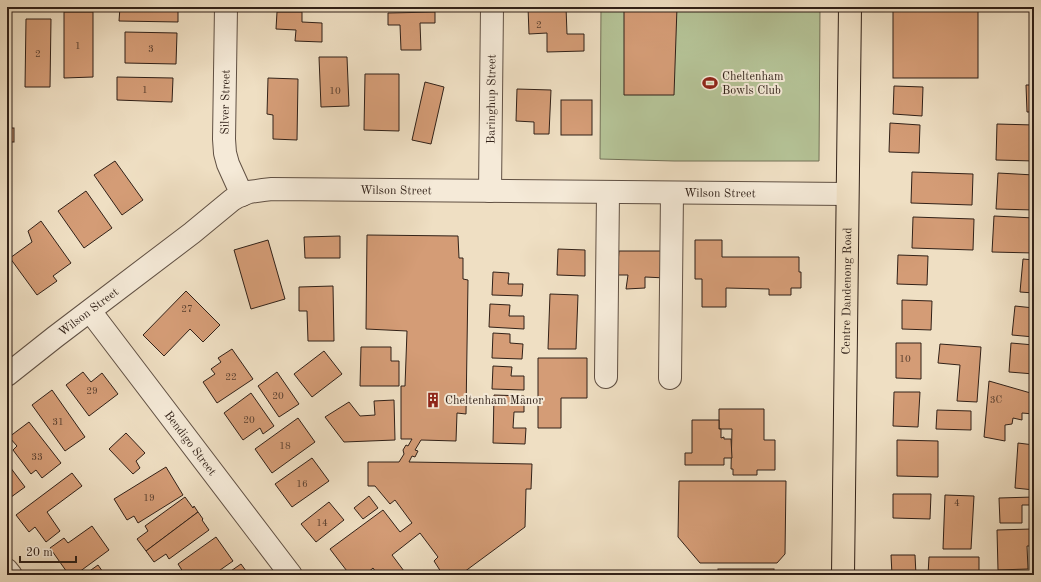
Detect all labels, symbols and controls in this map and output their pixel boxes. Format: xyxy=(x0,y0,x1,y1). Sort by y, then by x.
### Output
house number: 2 xyxy=(536,20,542,30)
house number: 1 xyxy=(75,41,81,51)
house number: 3 xyxy=(148,44,154,54)
house number: 2 xyxy=(35,49,41,59)
street label: Baringhup Street xyxy=(486,54,498,144)
street label: Silver Street xyxy=(219,69,233,135)
place label: Cheltenham Bowls Club xyxy=(722,71,784,97)
sports icon: Cheltenham Bowls Club xyxy=(701,74,719,92)
house number: 1 xyxy=(142,85,148,95)
house number: 10 xyxy=(329,86,341,96)
street label: Wilson Street xyxy=(360,185,432,197)
street label: Wilson Street xyxy=(684,188,756,200)
street label: Centre Dandenong Road xyxy=(841,227,854,355)
street label: Wilson Street xyxy=(57,286,121,339)
house number: 27 xyxy=(181,304,193,314)
house number: 10 xyxy=(899,354,911,364)
house number: 22 xyxy=(225,372,237,382)
house number: 29 xyxy=(86,386,98,396)
house number: 20 xyxy=(272,391,284,401)
building icon: Cheltenham Manor xyxy=(424,391,442,409)
place label: Cheltenham Manor xyxy=(445,395,543,407)
house number: 3C xyxy=(990,395,1003,405)
street label: Bendigo Street xyxy=(162,409,218,478)
house number: 20 xyxy=(243,415,255,425)
house number: 31 xyxy=(52,417,64,427)
house number: 18 xyxy=(279,441,291,451)
house number: 33 xyxy=(31,452,43,462)
house number: 16 xyxy=(296,479,308,489)
house number: 19 xyxy=(143,493,155,503)
house number: 4 xyxy=(954,498,960,508)
house number: 14 xyxy=(316,518,328,528)
scale bar xyxy=(20,538,76,564)
text: 20 m xyxy=(26,547,53,559)

